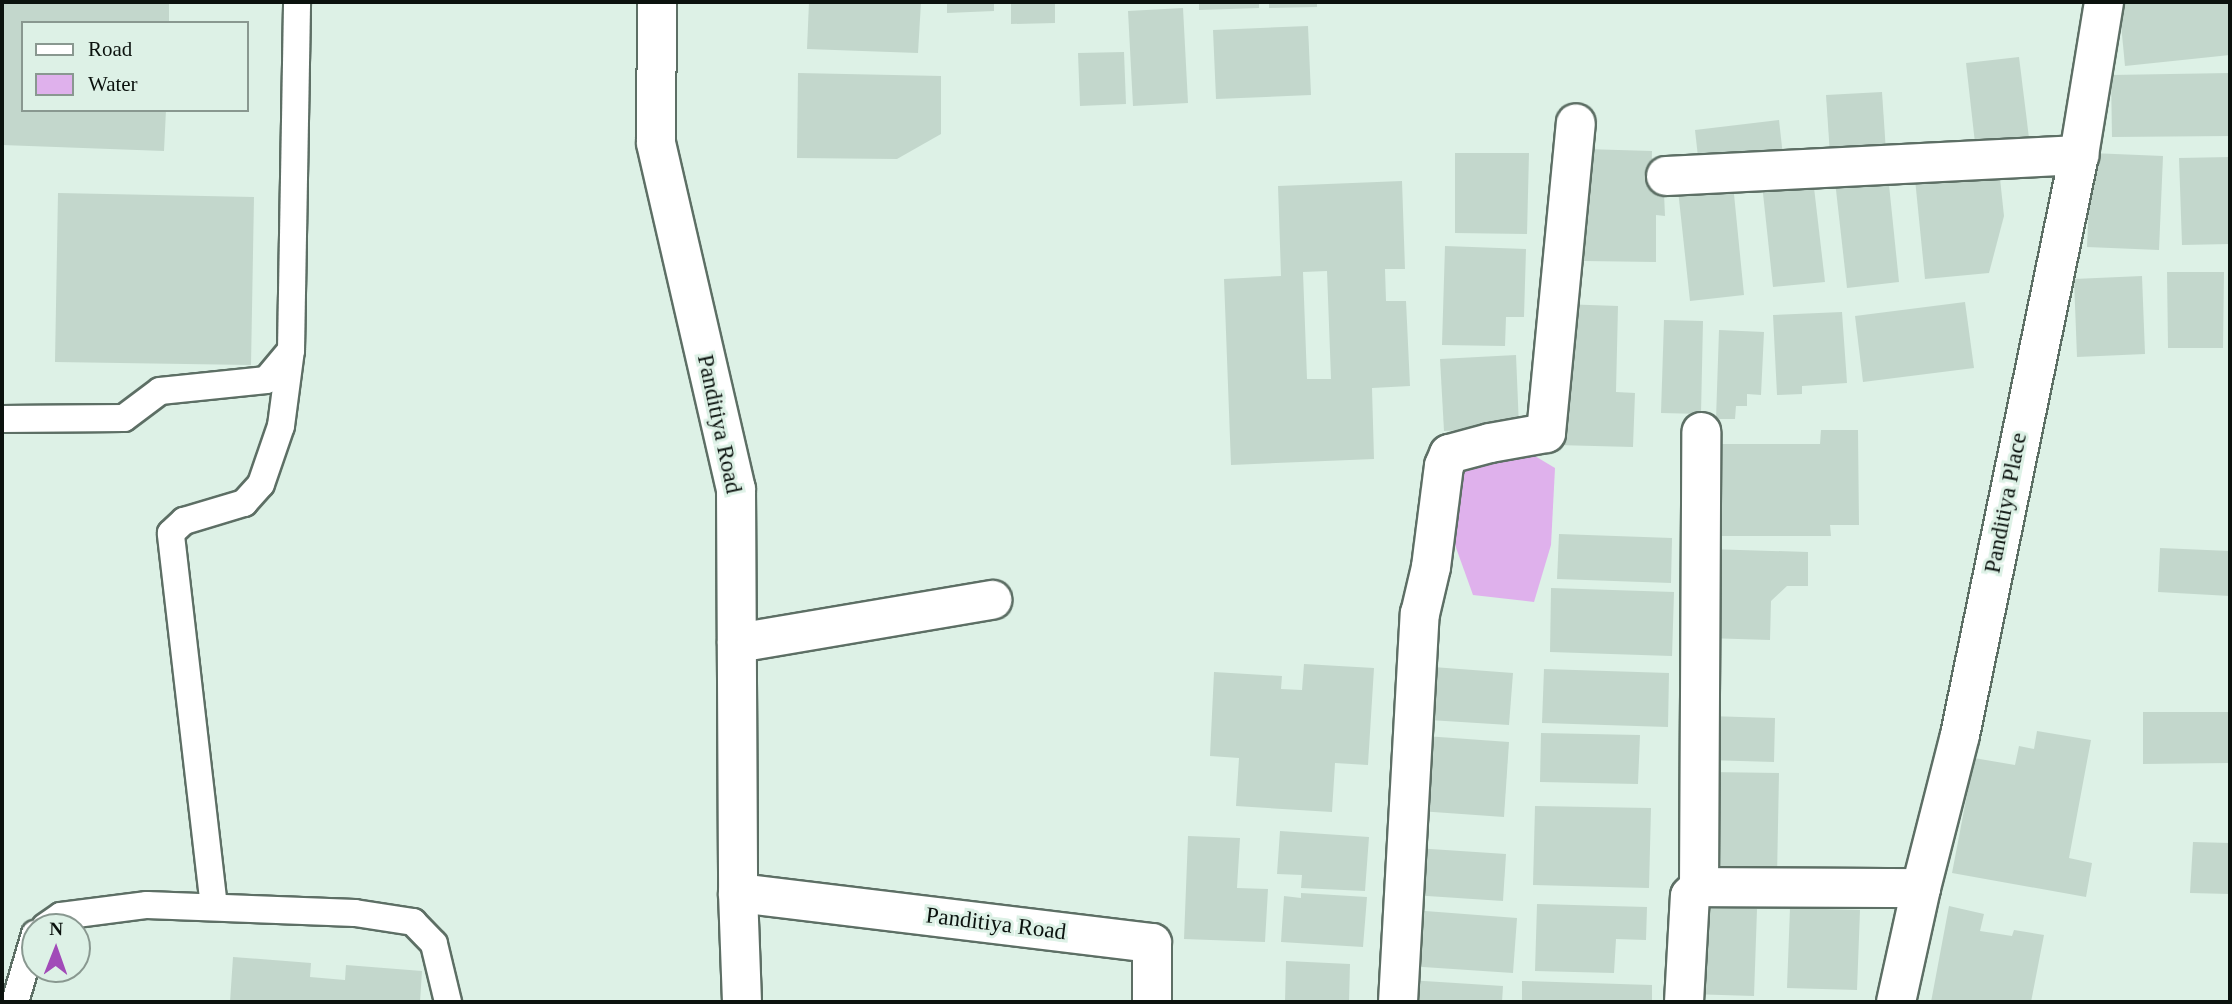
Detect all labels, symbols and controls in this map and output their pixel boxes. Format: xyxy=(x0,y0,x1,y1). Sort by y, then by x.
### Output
legend xyxy=(21,21,248,112)
text: Road xyxy=(88,37,132,61)
text: Water xyxy=(88,72,138,96)
street label: Panditiya Road xyxy=(691,352,747,496)
street label: Panditiya Place xyxy=(1979,430,2033,576)
street label: Panditiya Road xyxy=(924,902,1068,946)
north arrow xyxy=(21,913,91,983)
text: N xyxy=(49,918,63,939)

